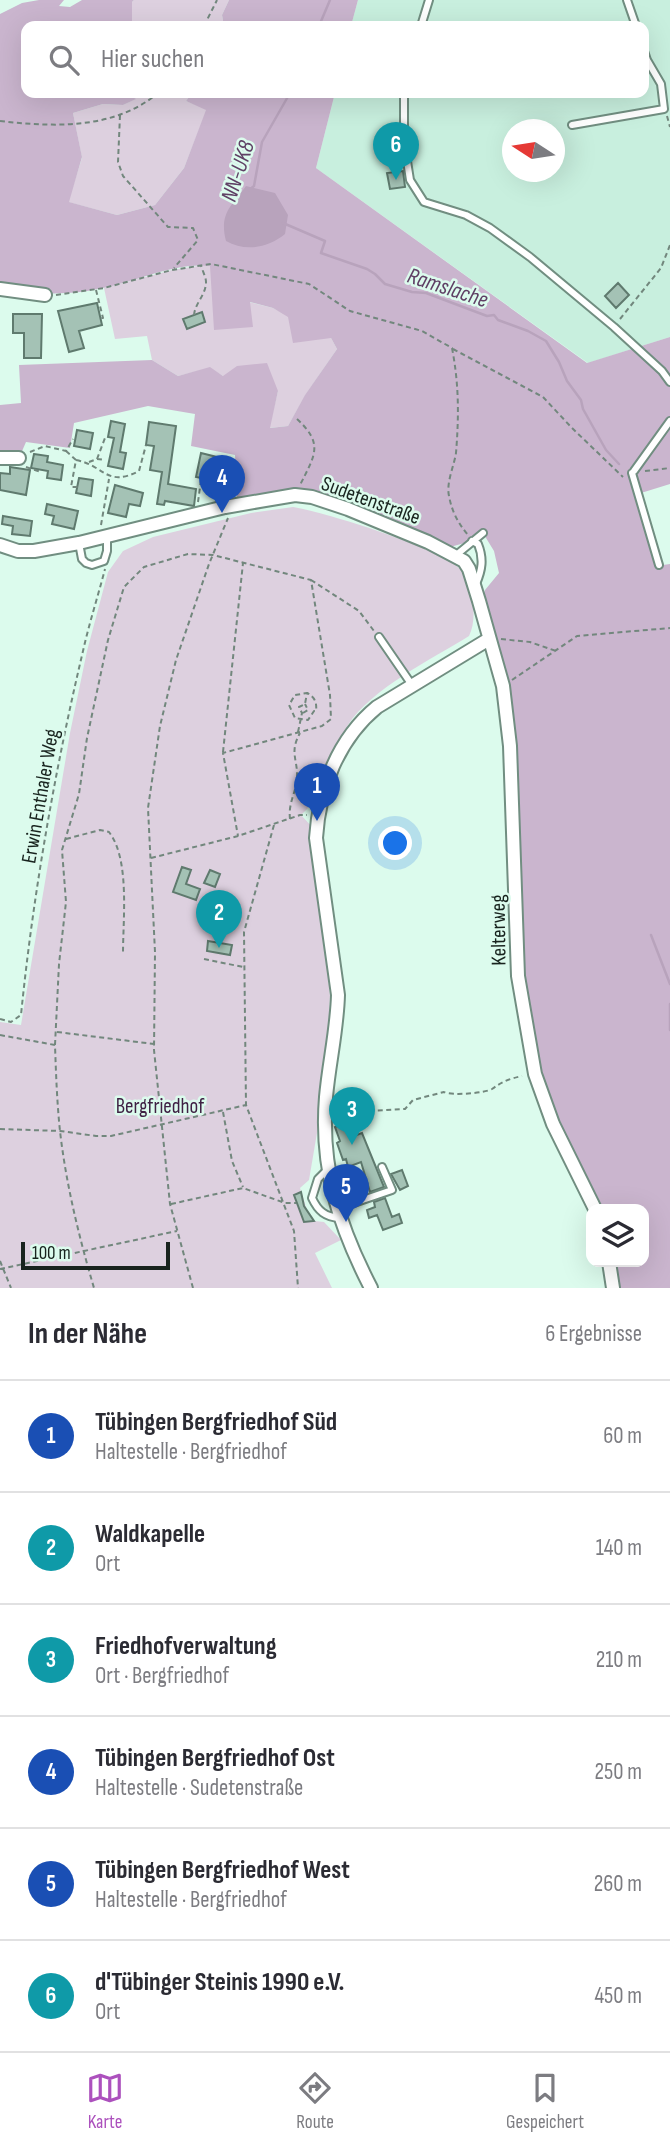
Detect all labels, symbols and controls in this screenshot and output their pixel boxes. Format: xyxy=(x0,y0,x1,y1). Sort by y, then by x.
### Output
search box xyxy=(21,21,649,98)
icon: search xyxy=(45,41,83,79)
text: Hier suchen xyxy=(101,44,204,75)
north arrow xyxy=(502,119,565,182)
pin: 6 xyxy=(373,122,419,180)
water label: NN-UK8 xyxy=(215,137,261,205)
water label: Ramslache xyxy=(404,262,492,314)
pin: 4 xyxy=(199,455,245,513)
street label: Sudetenstraße xyxy=(318,471,424,530)
street label: Erwin Enthaler Weg xyxy=(16,727,65,865)
pin: 1 xyxy=(294,763,340,821)
your location xyxy=(378,826,412,860)
pin: 2 xyxy=(196,890,242,948)
street label: Kelterweg xyxy=(485,894,512,966)
pin: 3 xyxy=(329,1087,375,1145)
park label: Bergfriedhof xyxy=(116,1094,205,1119)
pin: 5 xyxy=(323,1164,369,1222)
map controls xyxy=(586,1204,649,1267)
button: layers xyxy=(586,1204,649,1267)
scale bar xyxy=(21,1239,170,1271)
text: 100 m xyxy=(32,1242,71,1265)
text: In der Nähe xyxy=(28,1316,147,1352)
text: 6 Ergebnisse xyxy=(545,1320,642,1348)
text: Tübingen Bergfriedhof Süd xyxy=(95,1407,337,1438)
text: 1 xyxy=(46,1422,56,1450)
text: 60 m xyxy=(603,1422,642,1450)
text: Haltestelle · Bergfriedhof xyxy=(95,1438,287,1466)
text: Waldkapelle xyxy=(95,1519,205,1550)
text: 2 xyxy=(46,1534,56,1562)
text: 140 m xyxy=(596,1534,642,1562)
text: Ort xyxy=(95,1550,120,1578)
text: Friedhofverwaltung xyxy=(95,1631,277,1662)
text: 3 xyxy=(46,1646,56,1674)
text: 210 m xyxy=(596,1646,642,1674)
text: Ort · Bergfriedhof xyxy=(95,1662,229,1690)
text: Tübingen Bergfriedhof Ost xyxy=(95,1743,335,1774)
text: 4 xyxy=(46,1758,56,1786)
text: 250 m xyxy=(595,1758,642,1786)
text: Haltestelle · Sudetenstraße xyxy=(95,1774,303,1802)
text: Tübingen Bergfriedhof West xyxy=(95,1855,350,1886)
text: 5 xyxy=(46,1870,56,1898)
text: 260 m xyxy=(594,1870,642,1898)
text: Haltestelle · Bergfriedhof xyxy=(95,1886,287,1914)
text: d'Tübinger Steinis 1990 e.V. xyxy=(95,1967,345,1998)
text: 6 xyxy=(46,1982,56,2010)
text: 450 m xyxy=(594,1982,642,2010)
text: Ort xyxy=(95,1998,120,2026)
tab: Karte xyxy=(86,2069,124,2134)
tab: Route xyxy=(296,2069,334,2134)
tab: Gespeichert xyxy=(506,2069,584,2134)

